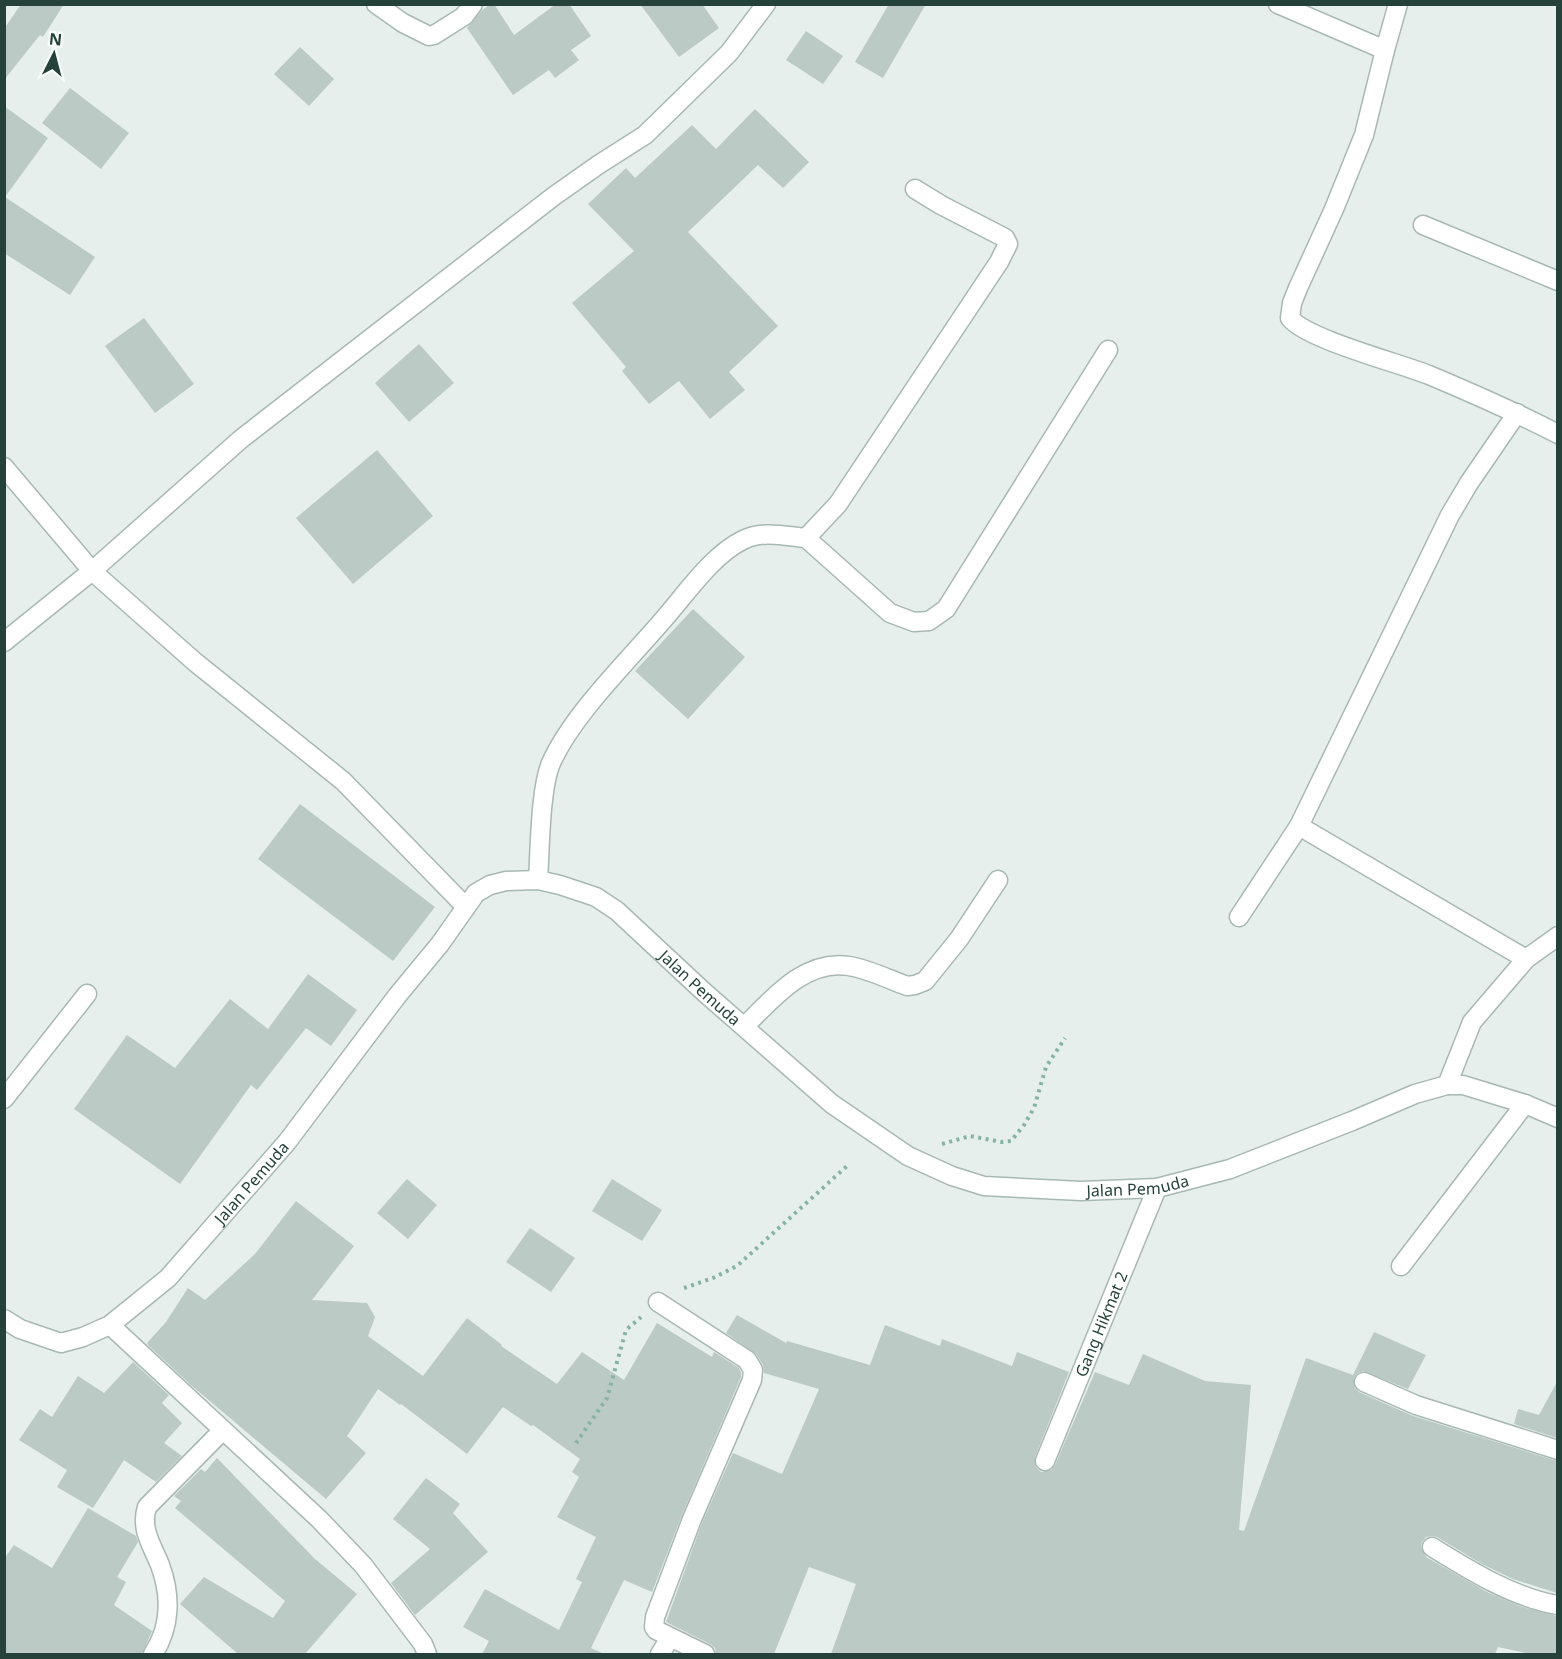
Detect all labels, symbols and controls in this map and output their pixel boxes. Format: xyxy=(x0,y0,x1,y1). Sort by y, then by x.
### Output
north arrow xyxy=(24,24,84,84)
text: N xyxy=(48,27,63,51)
street label: Jalan Pemuda xyxy=(653,944,746,1030)
street label: Jalan Pemuda xyxy=(208,1137,294,1230)
street label: Jalan Pemuda xyxy=(1084,1169,1191,1202)
street label: Gang Hikmat 2 xyxy=(1070,1268,1133,1380)

